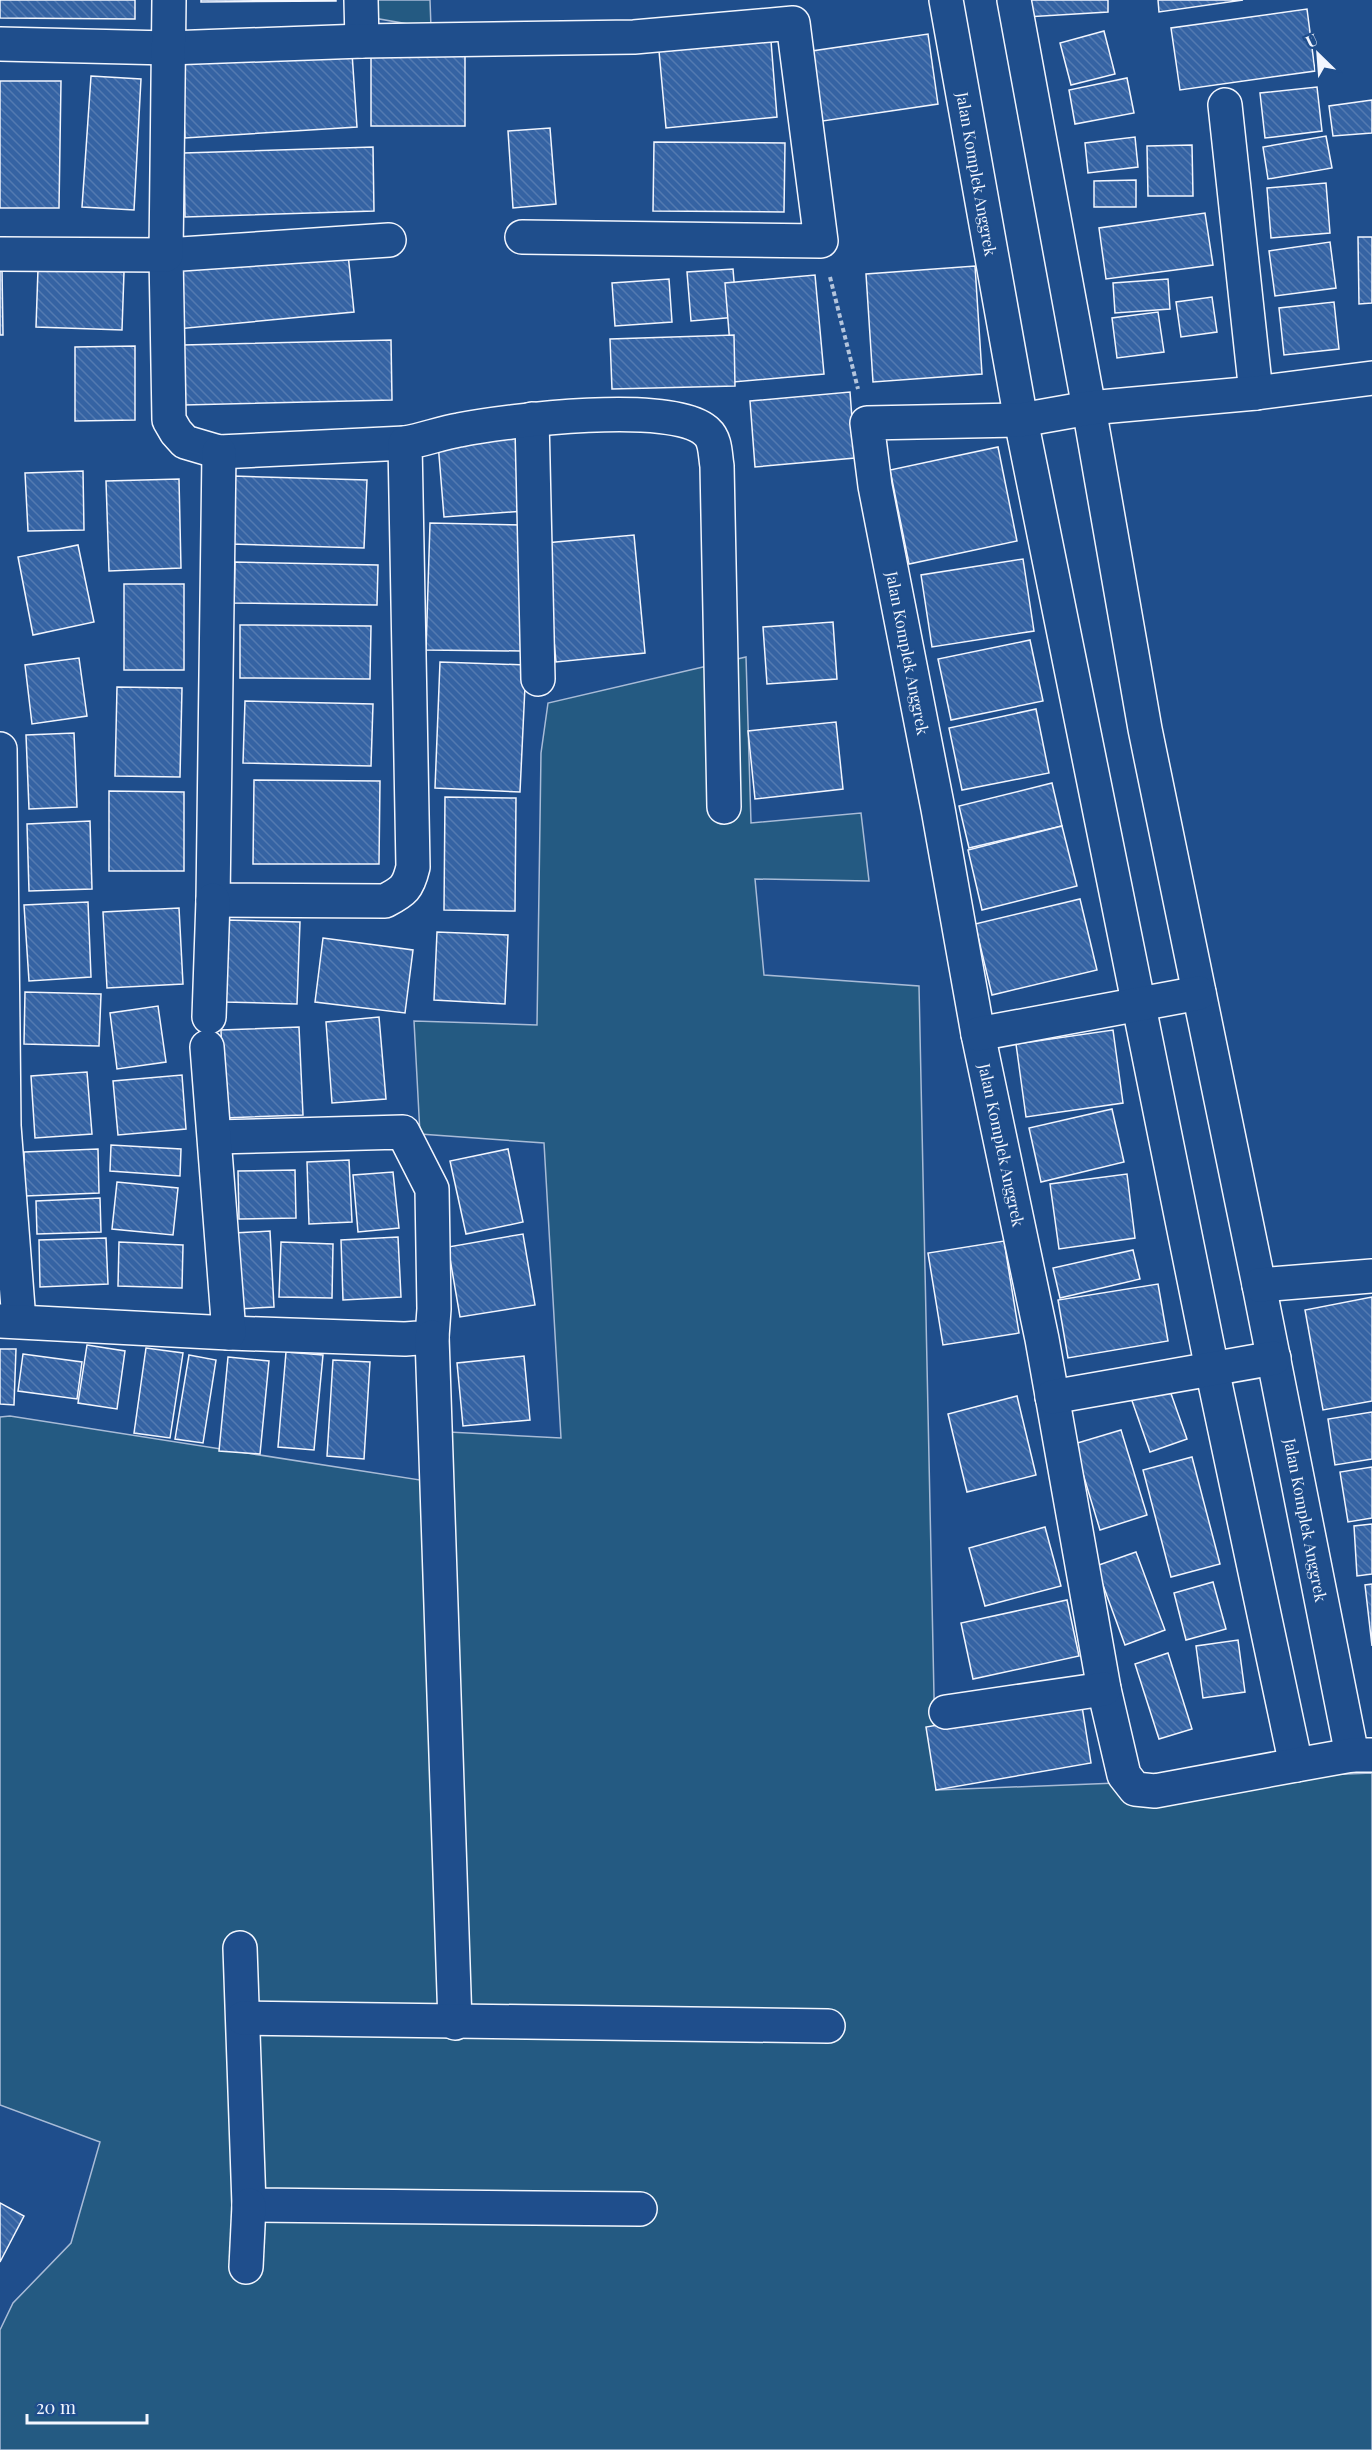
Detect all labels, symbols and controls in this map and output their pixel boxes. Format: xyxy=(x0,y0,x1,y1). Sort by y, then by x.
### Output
north arrow xyxy=(1288,24,1348,84)
text: U xyxy=(1302,28,1321,52)
street label: Jalan Komplek Anggrek xyxy=(952,89,1002,258)
street label: Jalan Komplek Anggrek xyxy=(882,568,934,737)
street label: Jalan Komplek Anggrek xyxy=(974,1061,1030,1229)
street label: Jalan Komplek Anggrek xyxy=(1280,1435,1332,1604)
scale bar xyxy=(27,2387,147,2425)
text: 20 m xyxy=(36,2395,76,2419)

